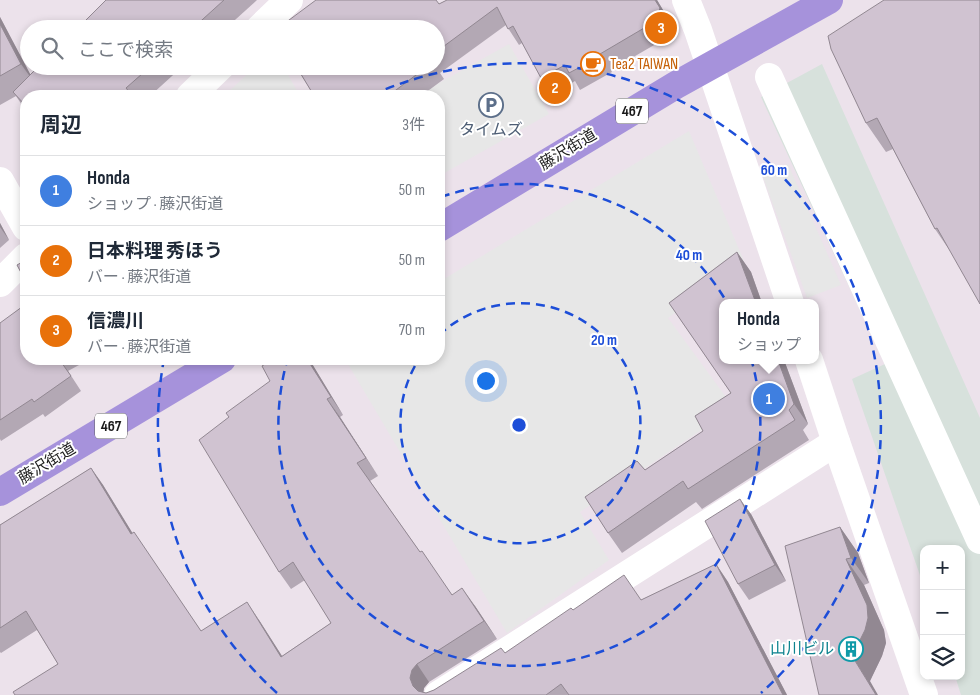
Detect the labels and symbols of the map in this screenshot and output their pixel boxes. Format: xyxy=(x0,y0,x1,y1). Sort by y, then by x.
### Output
pin: 3 xyxy=(645,9,677,47)
cafe icon: Tea2 TAIWAN xyxy=(580,51,606,77)
place label: Tea2 TAIWAN xyxy=(610,55,678,74)
pin: 2 xyxy=(539,69,571,107)
parking icon: タイムズ xyxy=(478,92,504,118)
road number: 467 xyxy=(616,98,648,124)
place label: タイムズ xyxy=(459,121,523,140)
street label: 藤沢街道 xyxy=(536,125,600,175)
text: 60 m xyxy=(761,161,787,180)
text: 40 m xyxy=(676,246,702,265)
text: 20 m xyxy=(591,331,617,350)
your location xyxy=(473,368,499,394)
pin: 1 xyxy=(753,380,785,418)
road number: 467 xyxy=(95,414,127,438)
centre of rings xyxy=(510,416,528,434)
street label: 藤沢街道 xyxy=(15,439,79,489)
building icon: 山川ビル xyxy=(838,636,864,662)
place label: 山川ビル xyxy=(770,640,834,659)

